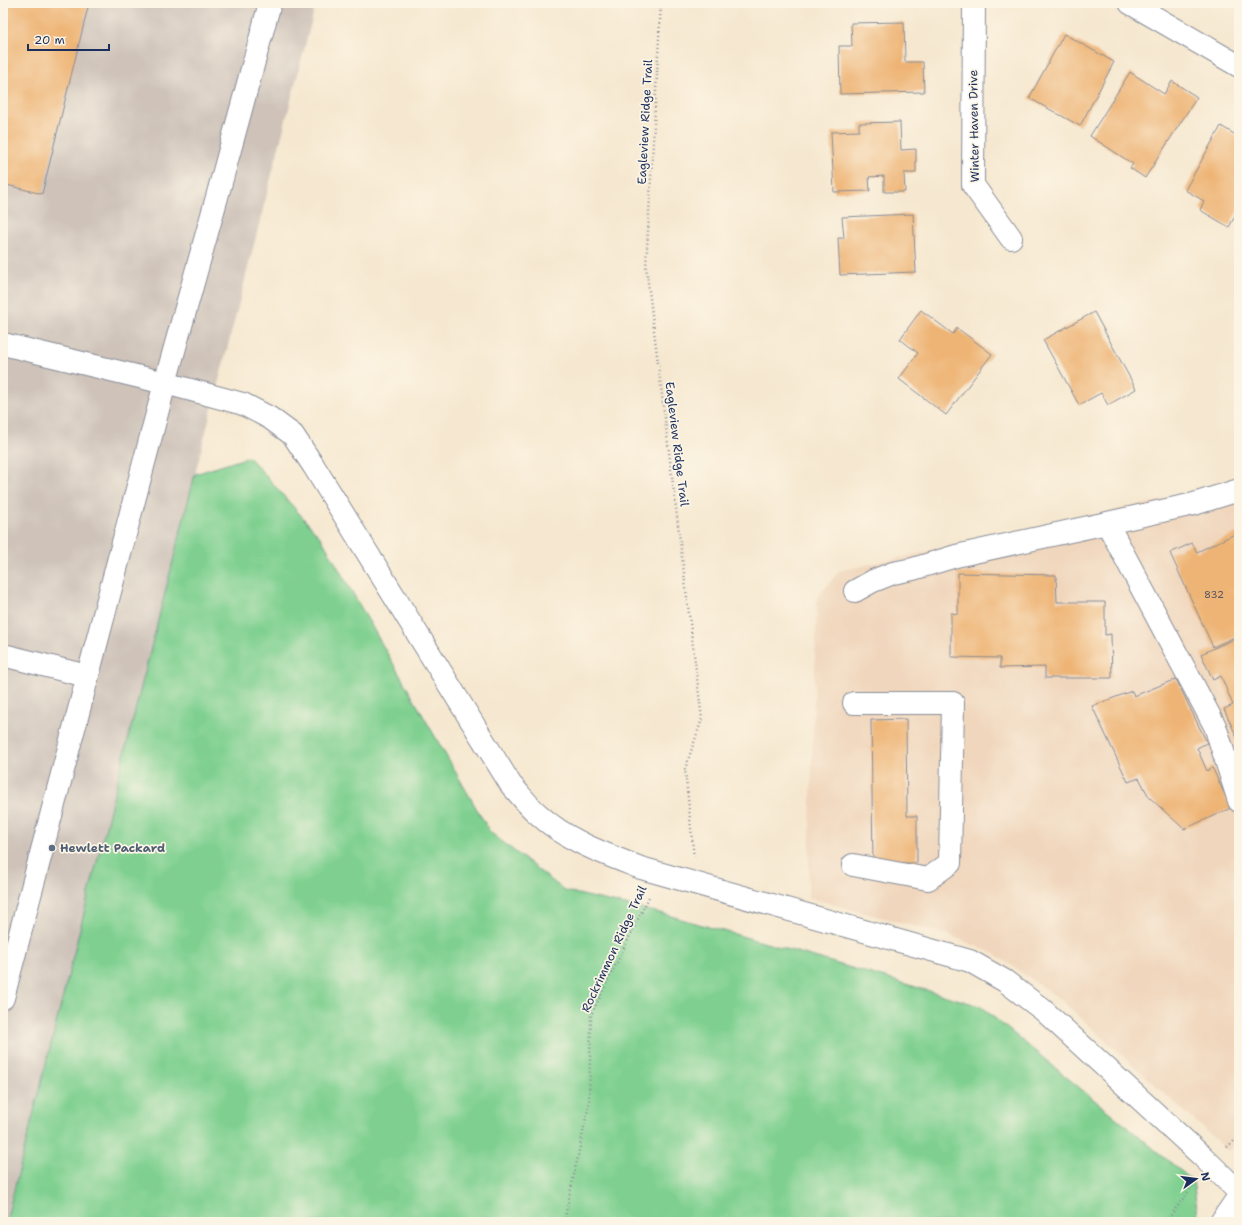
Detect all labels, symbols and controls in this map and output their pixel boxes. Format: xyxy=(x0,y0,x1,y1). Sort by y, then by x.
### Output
scale bar xyxy=(28,26,109,52)
text: 20 m xyxy=(34,32,65,48)
street label: Eagleview Ridge Trail xyxy=(634,59,656,185)
street label: Winter Haven Drive xyxy=(965,69,983,182)
street label: Eagleview Ridge Trail xyxy=(661,381,693,508)
house number: 832 xyxy=(1204,588,1224,601)
place label: Hewlett Packard xyxy=(60,840,165,856)
marker: Hewlett Packard xyxy=(47,843,57,853)
street label: Rockrimmon Ridge Trail xyxy=(578,883,651,1015)
north arrow xyxy=(1176,1159,1216,1199)
text: N xyxy=(1197,1171,1214,1183)

